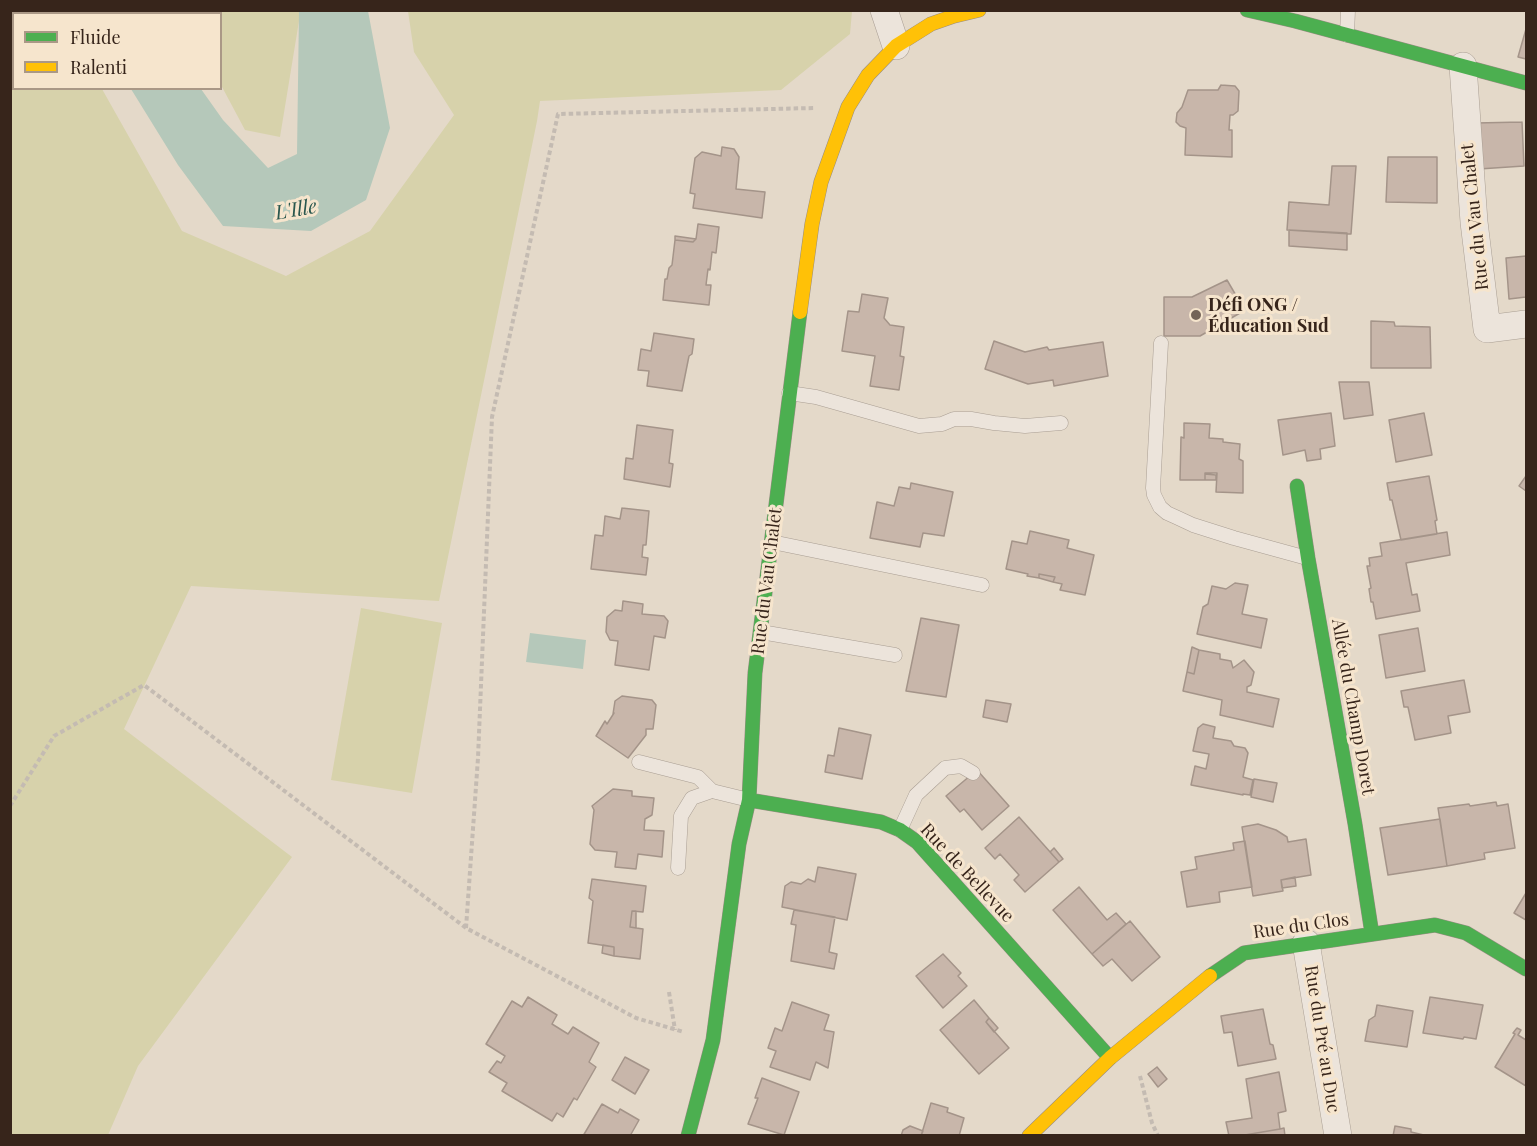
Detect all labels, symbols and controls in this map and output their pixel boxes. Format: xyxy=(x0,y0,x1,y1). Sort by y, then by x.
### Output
legend xyxy=(12,12,222,90)
text: Fluide xyxy=(70,25,121,49)
text: Ralenti xyxy=(70,55,127,79)
street label: Rue du Vau Chalet xyxy=(1457,142,1493,292)
water label: L'Ille xyxy=(273,195,319,225)
place label: Défi ONG / Éducation Sud xyxy=(1208,294,1329,336)
marker: Défi ONG / Éducation Sud xyxy=(1189,308,1203,322)
street label: Rue du Vau Chalet xyxy=(747,506,787,656)
street label: Allée du Champ Doret xyxy=(1327,617,1379,797)
street label: Rue de Bellevue xyxy=(916,819,1018,927)
street label: Rue du Clos xyxy=(1252,909,1350,943)
street label: Rue du Pré au Duc xyxy=(1300,964,1344,1114)

